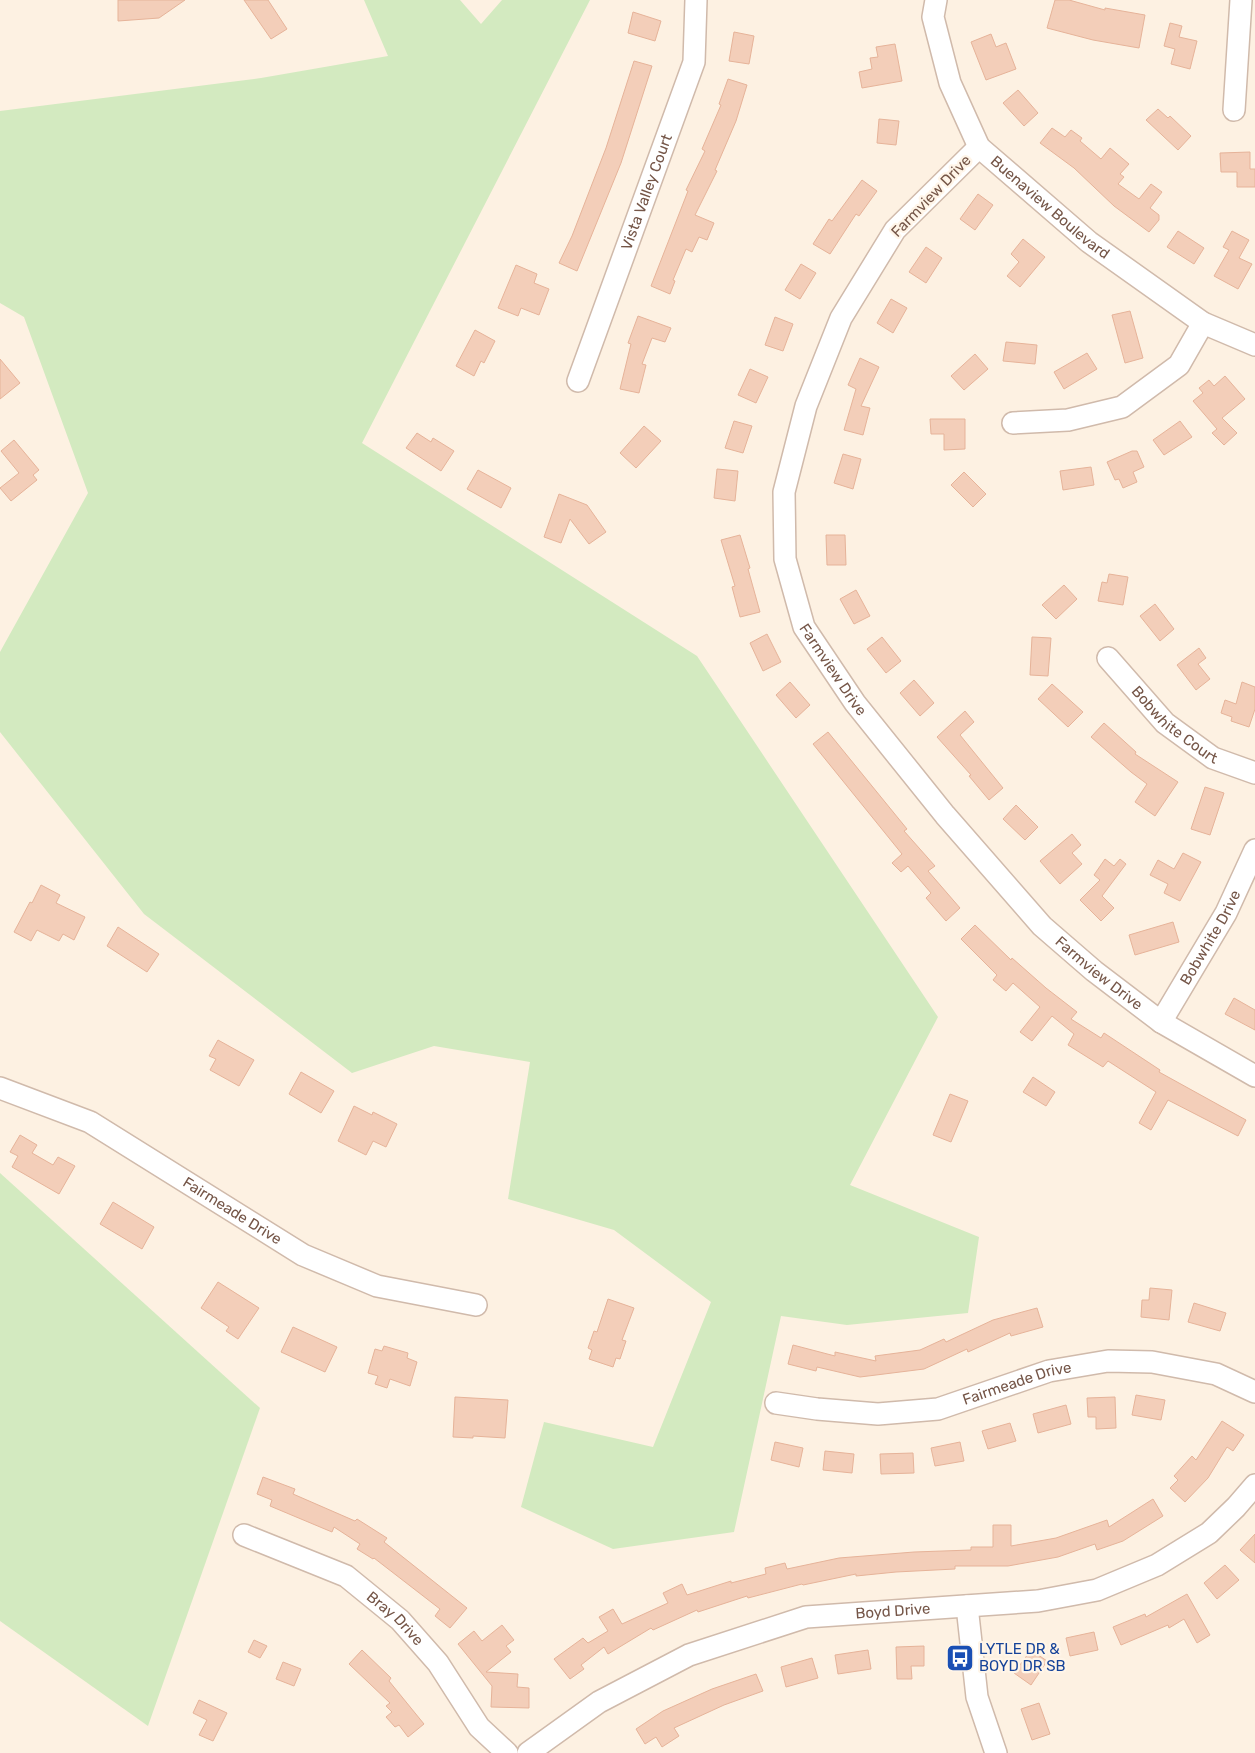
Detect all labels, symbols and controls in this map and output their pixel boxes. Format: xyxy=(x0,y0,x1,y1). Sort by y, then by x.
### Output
street label: Vista Valley Court xyxy=(617,132,676,253)
street label: Farmview Drive xyxy=(887,151,975,241)
street label: Buenaview Boulevard xyxy=(987,152,1113,263)
street label: Farmview Drive xyxy=(795,620,871,719)
street label: Bobwhite Court xyxy=(1128,682,1220,768)
street label: Bobwhite Drive xyxy=(1176,887,1244,988)
street label: Farmview Drive xyxy=(1052,933,1146,1014)
street label: Fairmeade Drive xyxy=(180,1173,285,1248)
street label: Fairmeade Drive xyxy=(960,1358,1073,1409)
street label: Bray Drive xyxy=(363,1588,427,1649)
street label: Boyd Drive xyxy=(855,1599,931,1623)
place label: LYTLE DR & BOYD DR SB xyxy=(979,1640,1066,1675)
bus stop icon: LYTLE DR & BOYD DR SB xyxy=(945,1643,975,1673)

